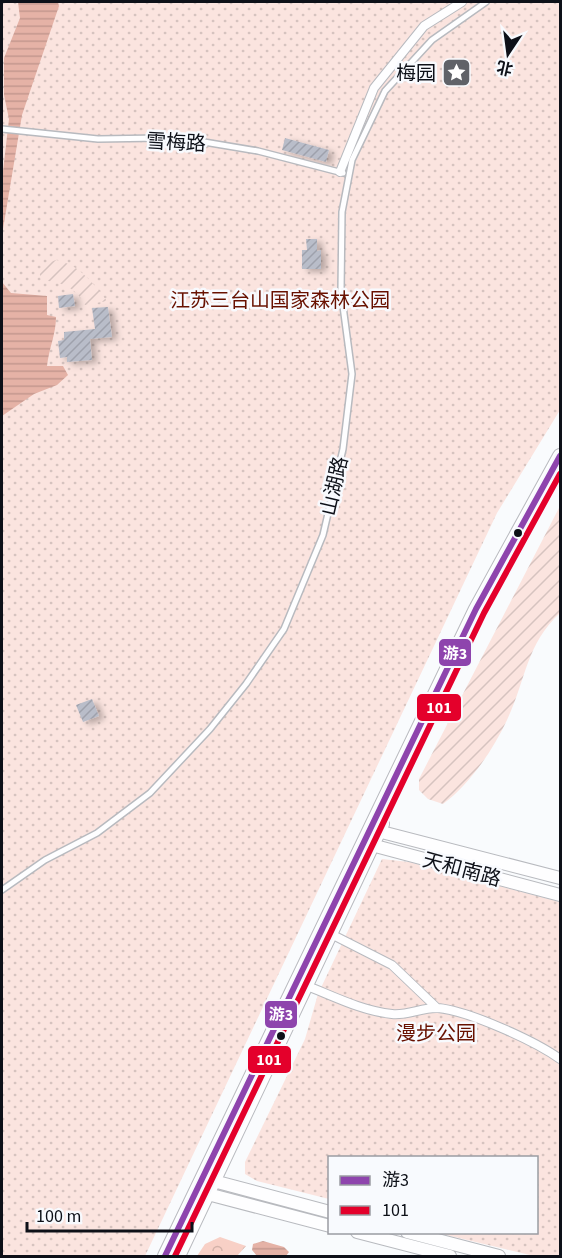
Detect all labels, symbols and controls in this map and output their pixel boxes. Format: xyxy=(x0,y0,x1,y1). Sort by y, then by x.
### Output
north arrow xyxy=(478,24,538,84)
text: 北 xyxy=(495,55,515,80)
place icon: 梅园 xyxy=(441,57,473,89)
place label: 梅园 xyxy=(396,60,436,88)
street label: 雪梅路 xyxy=(145,127,207,159)
park label: 江苏三台山国家森林公园 xyxy=(170,287,390,315)
street label: 山湖路 xyxy=(315,454,355,519)
unlabelled marker xyxy=(512,527,524,539)
line badge: 游3 xyxy=(438,638,472,667)
text: 游3 xyxy=(443,643,467,665)
line badge: 101 xyxy=(416,693,462,722)
text: 101 xyxy=(426,697,452,719)
street label: 天和南路 xyxy=(419,846,504,894)
line badge: 游3 xyxy=(264,1000,298,1029)
text: 游3 xyxy=(269,1004,293,1026)
park label: 漫步公园 xyxy=(396,1020,476,1048)
unlabelled marker xyxy=(275,1030,287,1042)
line badge: 101 xyxy=(247,1045,292,1074)
text: 101 xyxy=(256,1049,282,1071)
legend xyxy=(328,1156,538,1234)
text: 游3 xyxy=(382,1168,409,1193)
scale bar xyxy=(27,1195,192,1233)
text: 101 xyxy=(382,1198,409,1223)
text: 100 m xyxy=(36,1204,81,1229)

